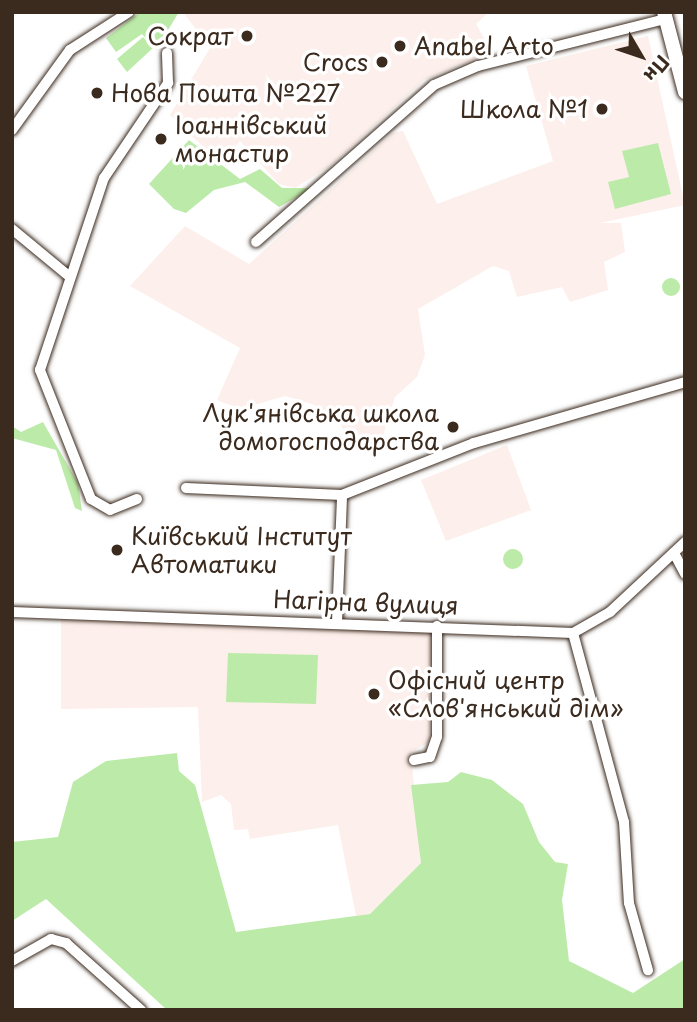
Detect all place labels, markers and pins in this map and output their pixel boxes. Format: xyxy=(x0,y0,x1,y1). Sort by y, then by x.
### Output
place label: Сократ xyxy=(147,22,233,50)
marker: Сократ xyxy=(239,28,255,44)
place label: Anabel Arto xyxy=(414,32,556,60)
marker: Anabel Arto xyxy=(392,38,408,54)
place label: Crocs xyxy=(303,48,368,76)
marker: Crocs xyxy=(374,54,390,70)
place label: Нова Пошта №227 xyxy=(111,79,342,107)
marker: Нова Пошта №227 xyxy=(89,85,105,101)
place label: Школа №1 xyxy=(459,95,588,123)
marker: Школа №1 xyxy=(594,101,610,117)
place label: Іоаннівський монастир xyxy=(175,111,327,167)
marker: Іоаннівський монастир xyxy=(153,131,169,147)
place label: Лук'янівська школа домогосподарства xyxy=(202,399,439,455)
marker: Лук'янівська школа домогосподарства xyxy=(445,419,461,435)
place label: Київський Інститут Автоматики xyxy=(131,522,352,578)
marker: Київський Інститут Автоматики xyxy=(109,542,125,558)
place label: Офісний центр «Слов'янський дім» xyxy=(388,666,624,722)
marker: Офісний центр «Слов'янський дім» xyxy=(366,686,382,702)

